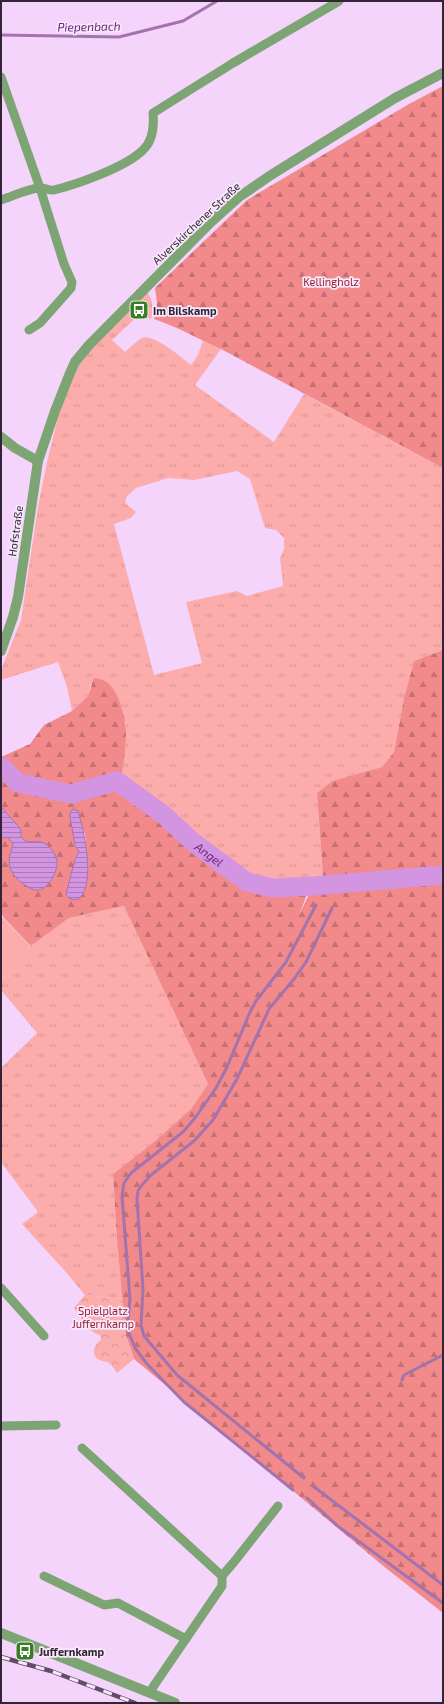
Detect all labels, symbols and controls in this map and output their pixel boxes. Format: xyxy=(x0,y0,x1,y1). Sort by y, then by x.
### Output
water label: Piepenbach xyxy=(57,18,121,34)
street label: Alverskirchener Straße xyxy=(150,179,242,267)
park label: Kellingholz xyxy=(303,275,359,288)
bus stop icon: Im Bilskamp xyxy=(128,299,150,321)
place label: Im Bilskamp xyxy=(153,304,217,317)
street label: Hofstraße xyxy=(5,505,25,557)
water label: Angel xyxy=(192,839,226,869)
park label: Spielplatz Juffernkamp xyxy=(72,1304,134,1330)
bus stop icon: Juffernkamp xyxy=(14,1640,36,1662)
place label: Juffernkamp xyxy=(39,1645,104,1658)

